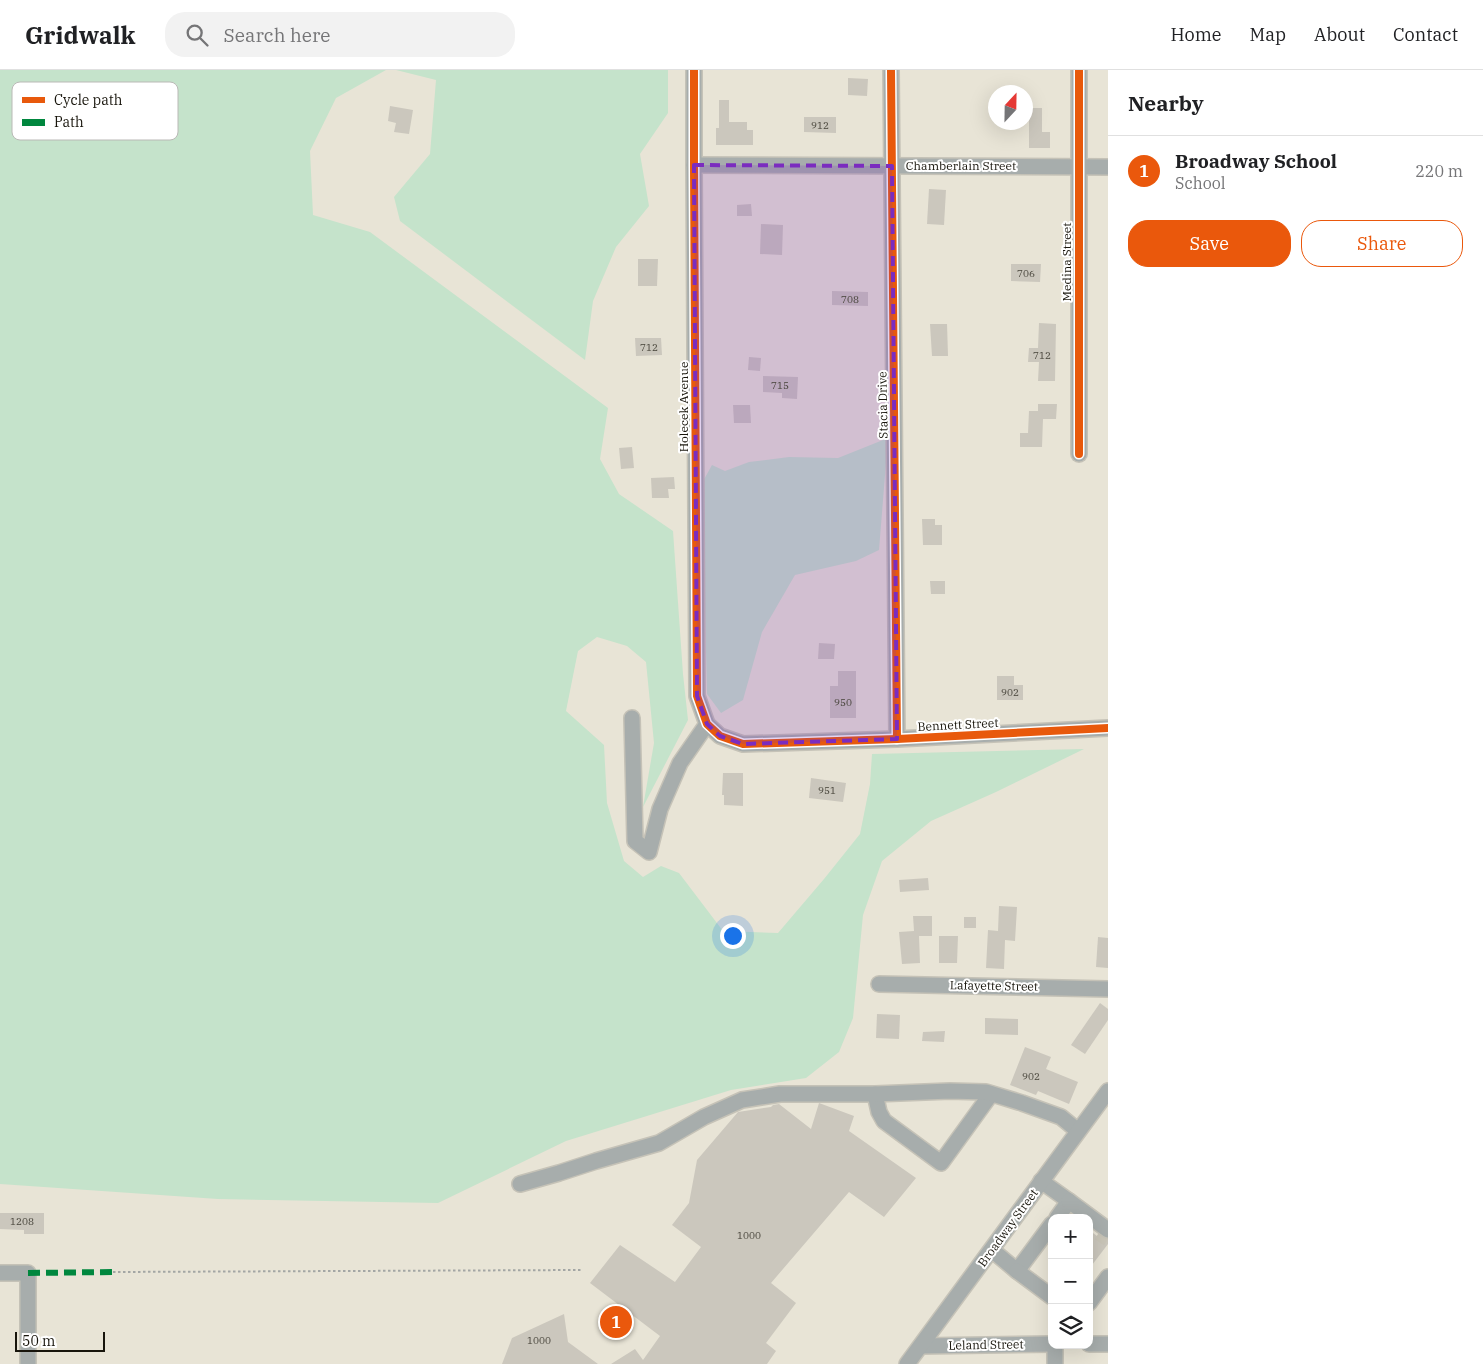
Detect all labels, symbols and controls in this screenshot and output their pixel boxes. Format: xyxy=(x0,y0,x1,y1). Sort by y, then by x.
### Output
search box xyxy=(165,12,515,57)
text: Gridwalk xyxy=(25,19,135,51)
icon: search xyxy=(183,21,211,49)
text: Search here xyxy=(223,23,331,47)
text: Home xyxy=(1170,23,1222,46)
text: Map xyxy=(1250,23,1286,46)
text: About xyxy=(1314,23,1365,46)
text: Contact xyxy=(1393,23,1458,46)
legend xyxy=(12,82,178,140)
north arrow xyxy=(988,85,1033,130)
text: Nearby xyxy=(1128,89,1204,117)
text: Cycle path xyxy=(54,91,123,109)
text: Path xyxy=(54,113,84,131)
house number: 912 xyxy=(811,119,829,132)
text: Broadway School xyxy=(1175,149,1337,173)
street label: Chamberlain Street xyxy=(906,158,1016,173)
text: 1 xyxy=(1139,161,1149,181)
text: 220 m xyxy=(1415,161,1463,181)
text: School xyxy=(1175,173,1226,193)
button: Save xyxy=(1128,220,1291,267)
button: Share xyxy=(1301,220,1463,267)
street label: Medina Street xyxy=(1059,223,1074,301)
house number: 706 xyxy=(1017,267,1035,280)
house number: 708 xyxy=(841,293,859,306)
house number: 712 xyxy=(640,341,658,354)
house number: 712 xyxy=(1033,349,1051,362)
street label: Holecek Avenue xyxy=(676,362,691,452)
street label: Stacia Drive xyxy=(874,371,891,439)
house number: 715 xyxy=(771,379,789,392)
house number: 902 xyxy=(1001,686,1019,699)
house number: 950 xyxy=(834,696,852,709)
street label: Bennett Street xyxy=(917,715,999,734)
house number: 951 xyxy=(818,784,836,797)
your location xyxy=(720,923,746,949)
street label: Lafayette Street xyxy=(950,977,1038,994)
house number: 902 xyxy=(1022,1070,1040,1083)
street label: Broadway Street xyxy=(974,1186,1041,1270)
map controls xyxy=(1048,1214,1093,1349)
button: + xyxy=(1048,1214,1093,1259)
house number: 1208 xyxy=(10,1215,34,1228)
house number: 1000 xyxy=(737,1229,761,1242)
button: − xyxy=(1048,1259,1093,1304)
pin: 1 xyxy=(600,1303,632,1341)
button: layers xyxy=(1048,1304,1093,1349)
scale bar xyxy=(15,1329,105,1352)
text: 50 m xyxy=(22,1332,55,1350)
house number: 1000 xyxy=(527,1334,551,1347)
street label: Leland Street xyxy=(948,1336,1024,1353)

